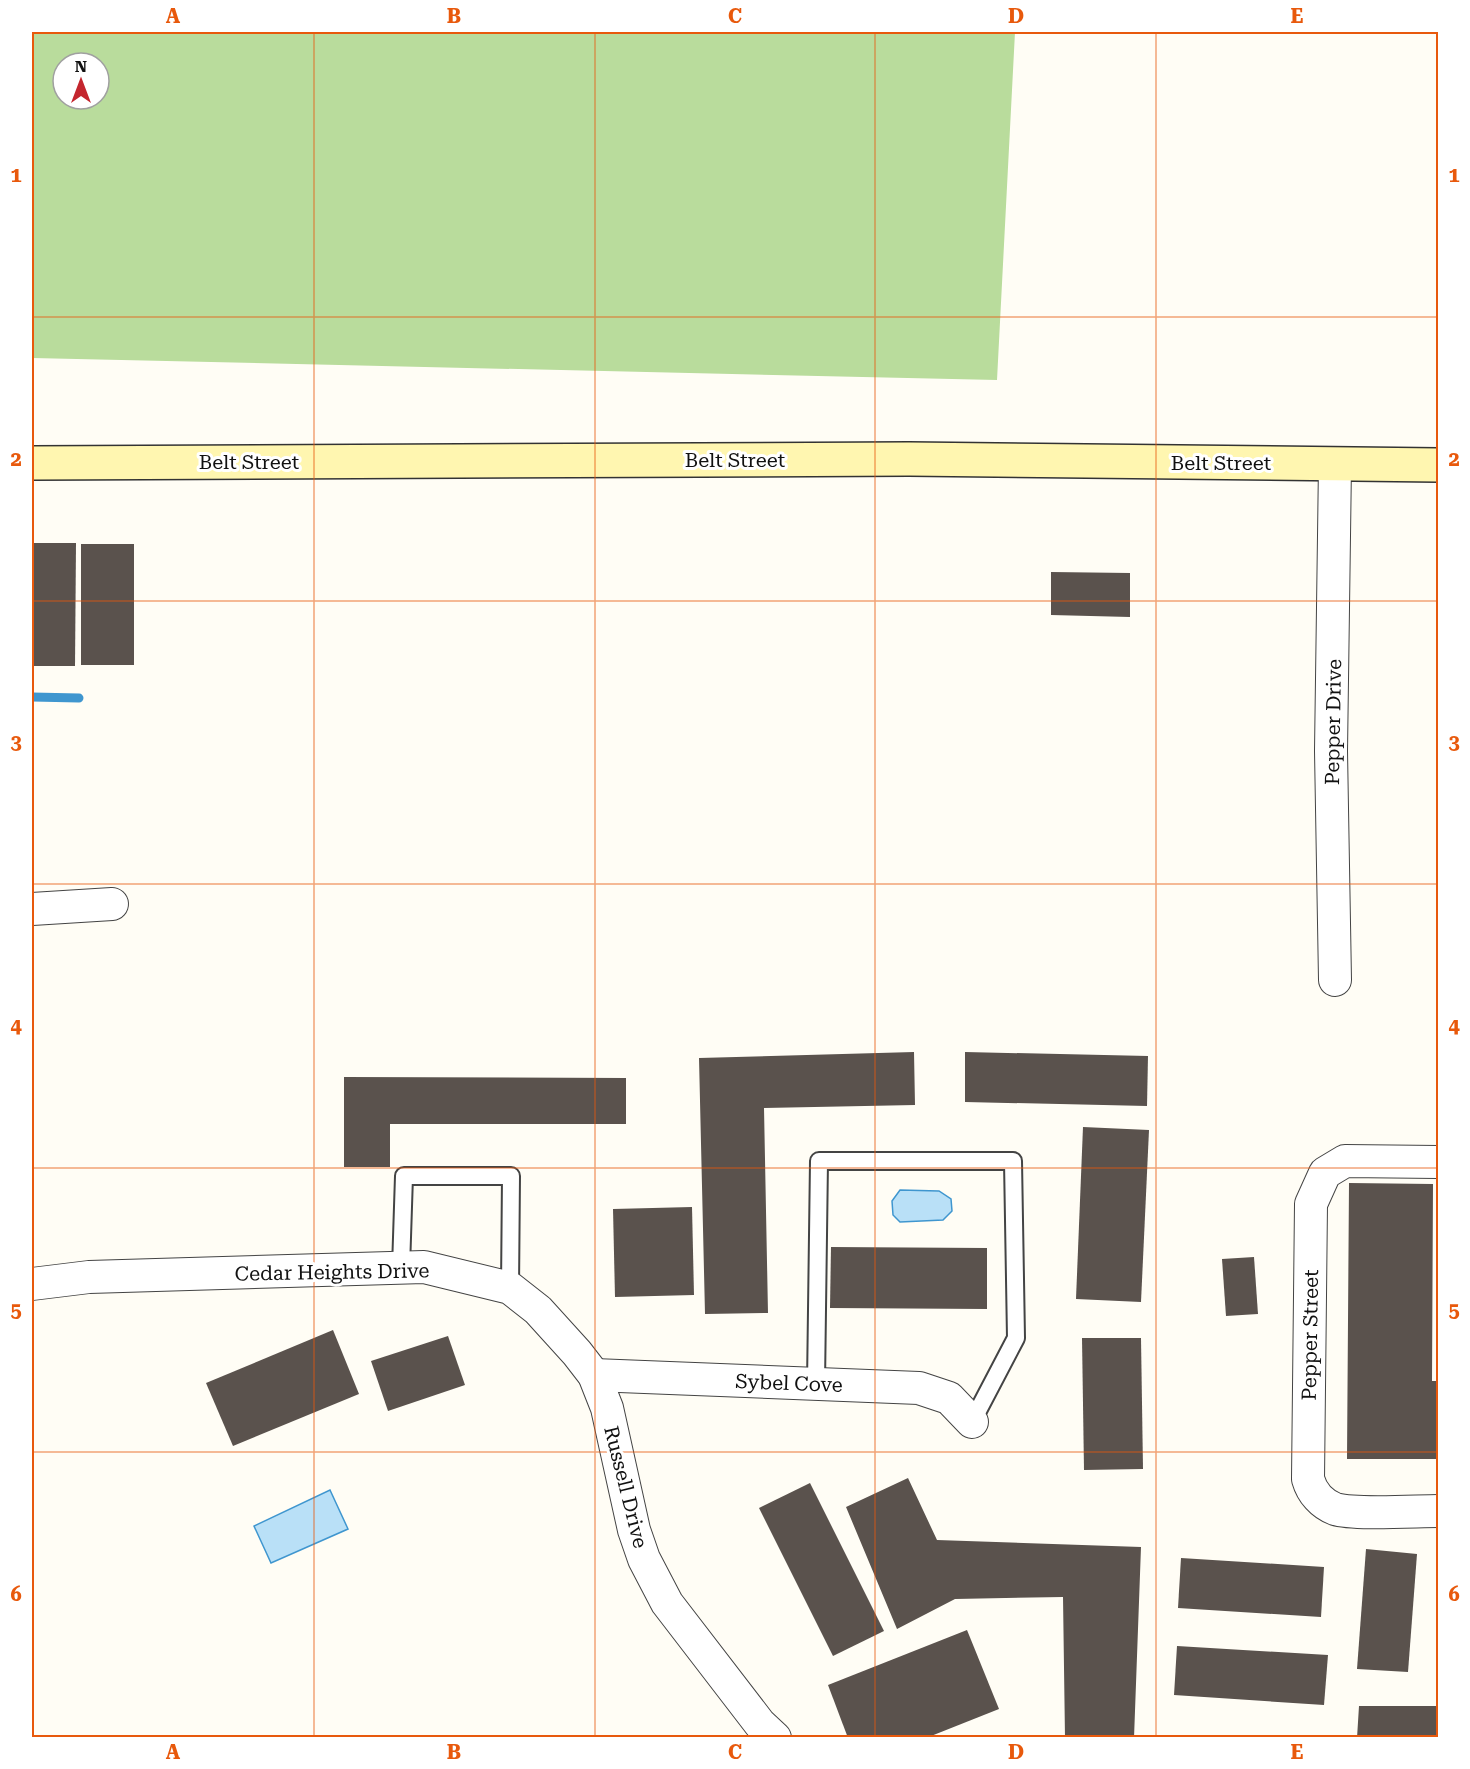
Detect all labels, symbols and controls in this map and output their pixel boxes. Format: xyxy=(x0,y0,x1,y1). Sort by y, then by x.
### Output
text: A xyxy=(166,4,181,28)
text: B xyxy=(447,4,461,28)
text: C xyxy=(728,4,742,28)
text: D xyxy=(1008,4,1024,28)
text: E xyxy=(1291,4,1304,28)
north arrow xyxy=(51,51,111,111)
text: N xyxy=(75,57,87,76)
text: 1 xyxy=(10,163,22,187)
text: 1 xyxy=(1448,163,1460,187)
text: 2 xyxy=(10,447,22,471)
text: 2 xyxy=(1448,447,1460,471)
street label: Belt Street xyxy=(685,448,786,472)
street label: Belt Street xyxy=(199,450,300,474)
street label: Belt Street xyxy=(1171,451,1272,475)
street label: Pepper Drive xyxy=(1320,659,1346,785)
text: 3 xyxy=(10,730,22,754)
text: 3 xyxy=(1448,730,1460,754)
text: 4 xyxy=(10,1014,22,1038)
text: 4 xyxy=(1448,1014,1460,1038)
street label: Cedar Heights Drive xyxy=(234,1258,430,1286)
street label: Pepper Street xyxy=(1297,1269,1323,1401)
text: 5 xyxy=(10,1298,22,1322)
text: 5 xyxy=(1448,1298,1460,1322)
street label: Sybel Cove xyxy=(735,1369,843,1397)
street label: Russell Drive xyxy=(599,1423,653,1551)
text: 6 xyxy=(10,1582,22,1606)
text: 6 xyxy=(1448,1582,1460,1606)
text: A xyxy=(166,1740,181,1764)
text: B xyxy=(447,1740,461,1764)
text: C xyxy=(728,1740,742,1764)
text: D xyxy=(1008,1740,1024,1764)
text: E xyxy=(1291,1740,1304,1764)

